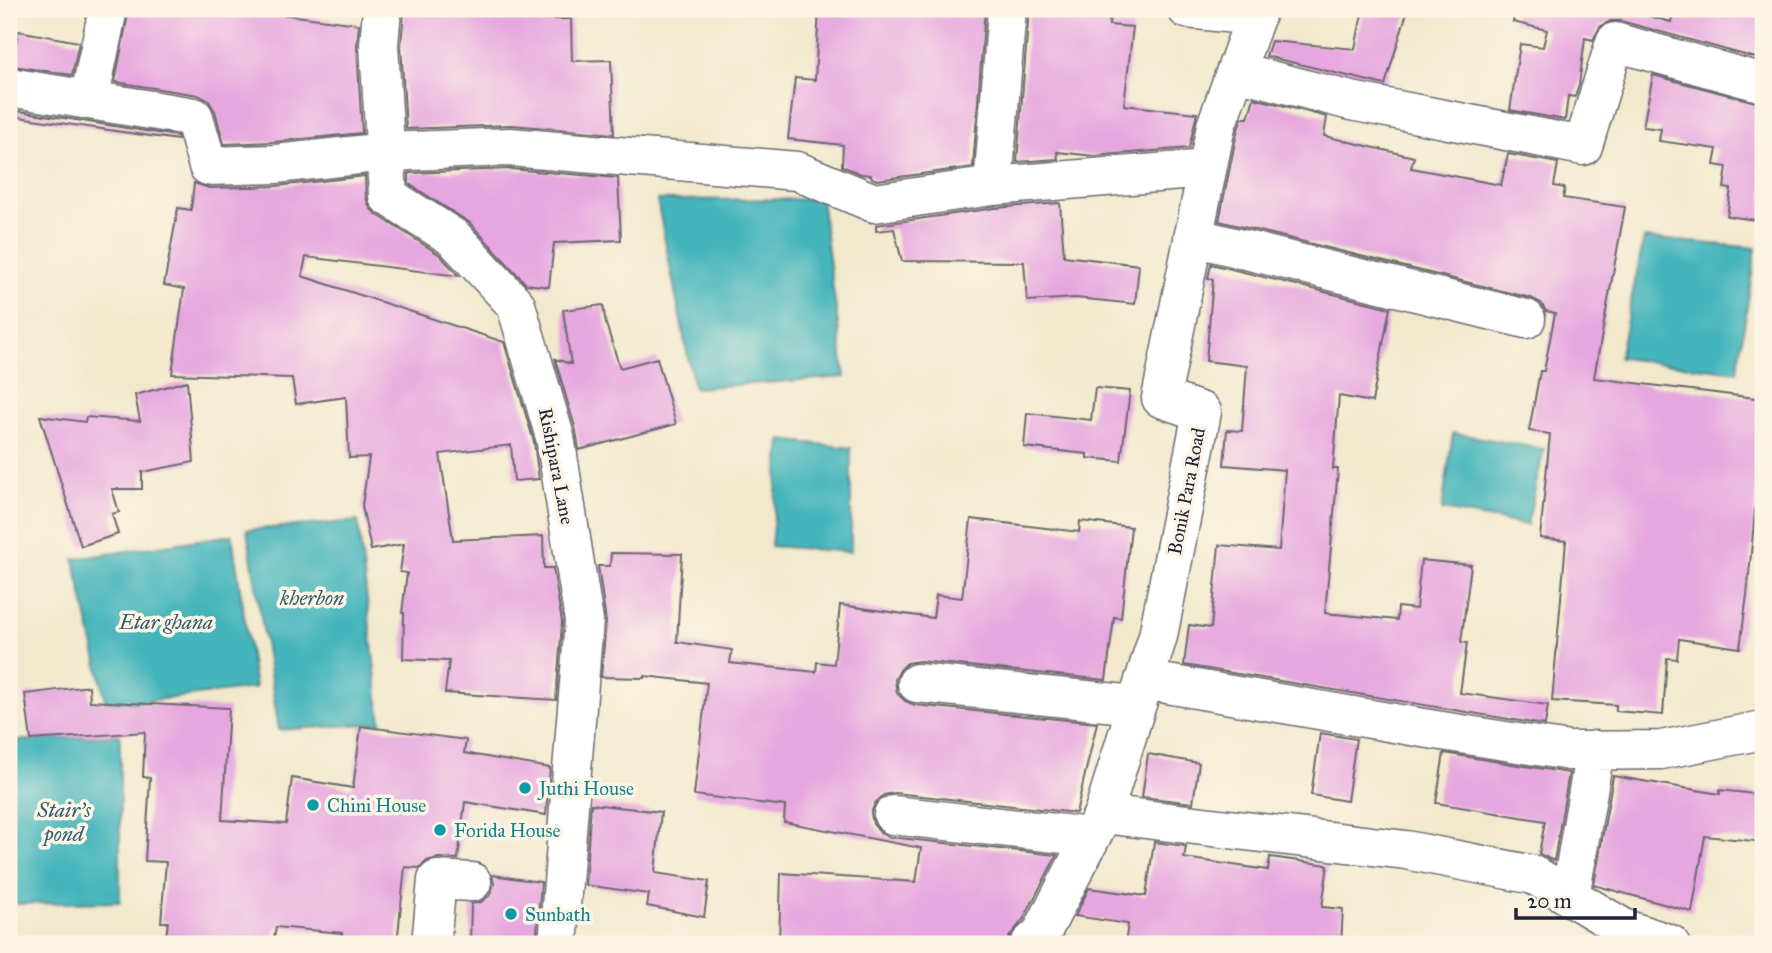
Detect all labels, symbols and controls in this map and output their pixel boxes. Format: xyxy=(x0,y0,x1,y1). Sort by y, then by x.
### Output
street label: Rishipara Lane xyxy=(534,406,579,526)
street label: Bonik Para Road xyxy=(1163,425,1210,557)
water label: kherbon xyxy=(279,585,344,611)
water label: Etar ghana xyxy=(118,609,213,635)
place label: Juthi House xyxy=(537,777,634,801)
marker: Juthi House xyxy=(517,780,533,796)
place label: Chini House xyxy=(327,794,426,817)
water label: Stair's pond xyxy=(36,797,92,847)
marker: Chini House xyxy=(305,797,321,813)
place label: Forida House xyxy=(454,819,561,842)
marker: Forida House xyxy=(432,822,448,838)
scale bar xyxy=(1516,876,1636,920)
text: 20 m xyxy=(1527,888,1572,914)
place label: Sunbath xyxy=(525,903,591,926)
marker: Sunbath xyxy=(503,906,519,922)

